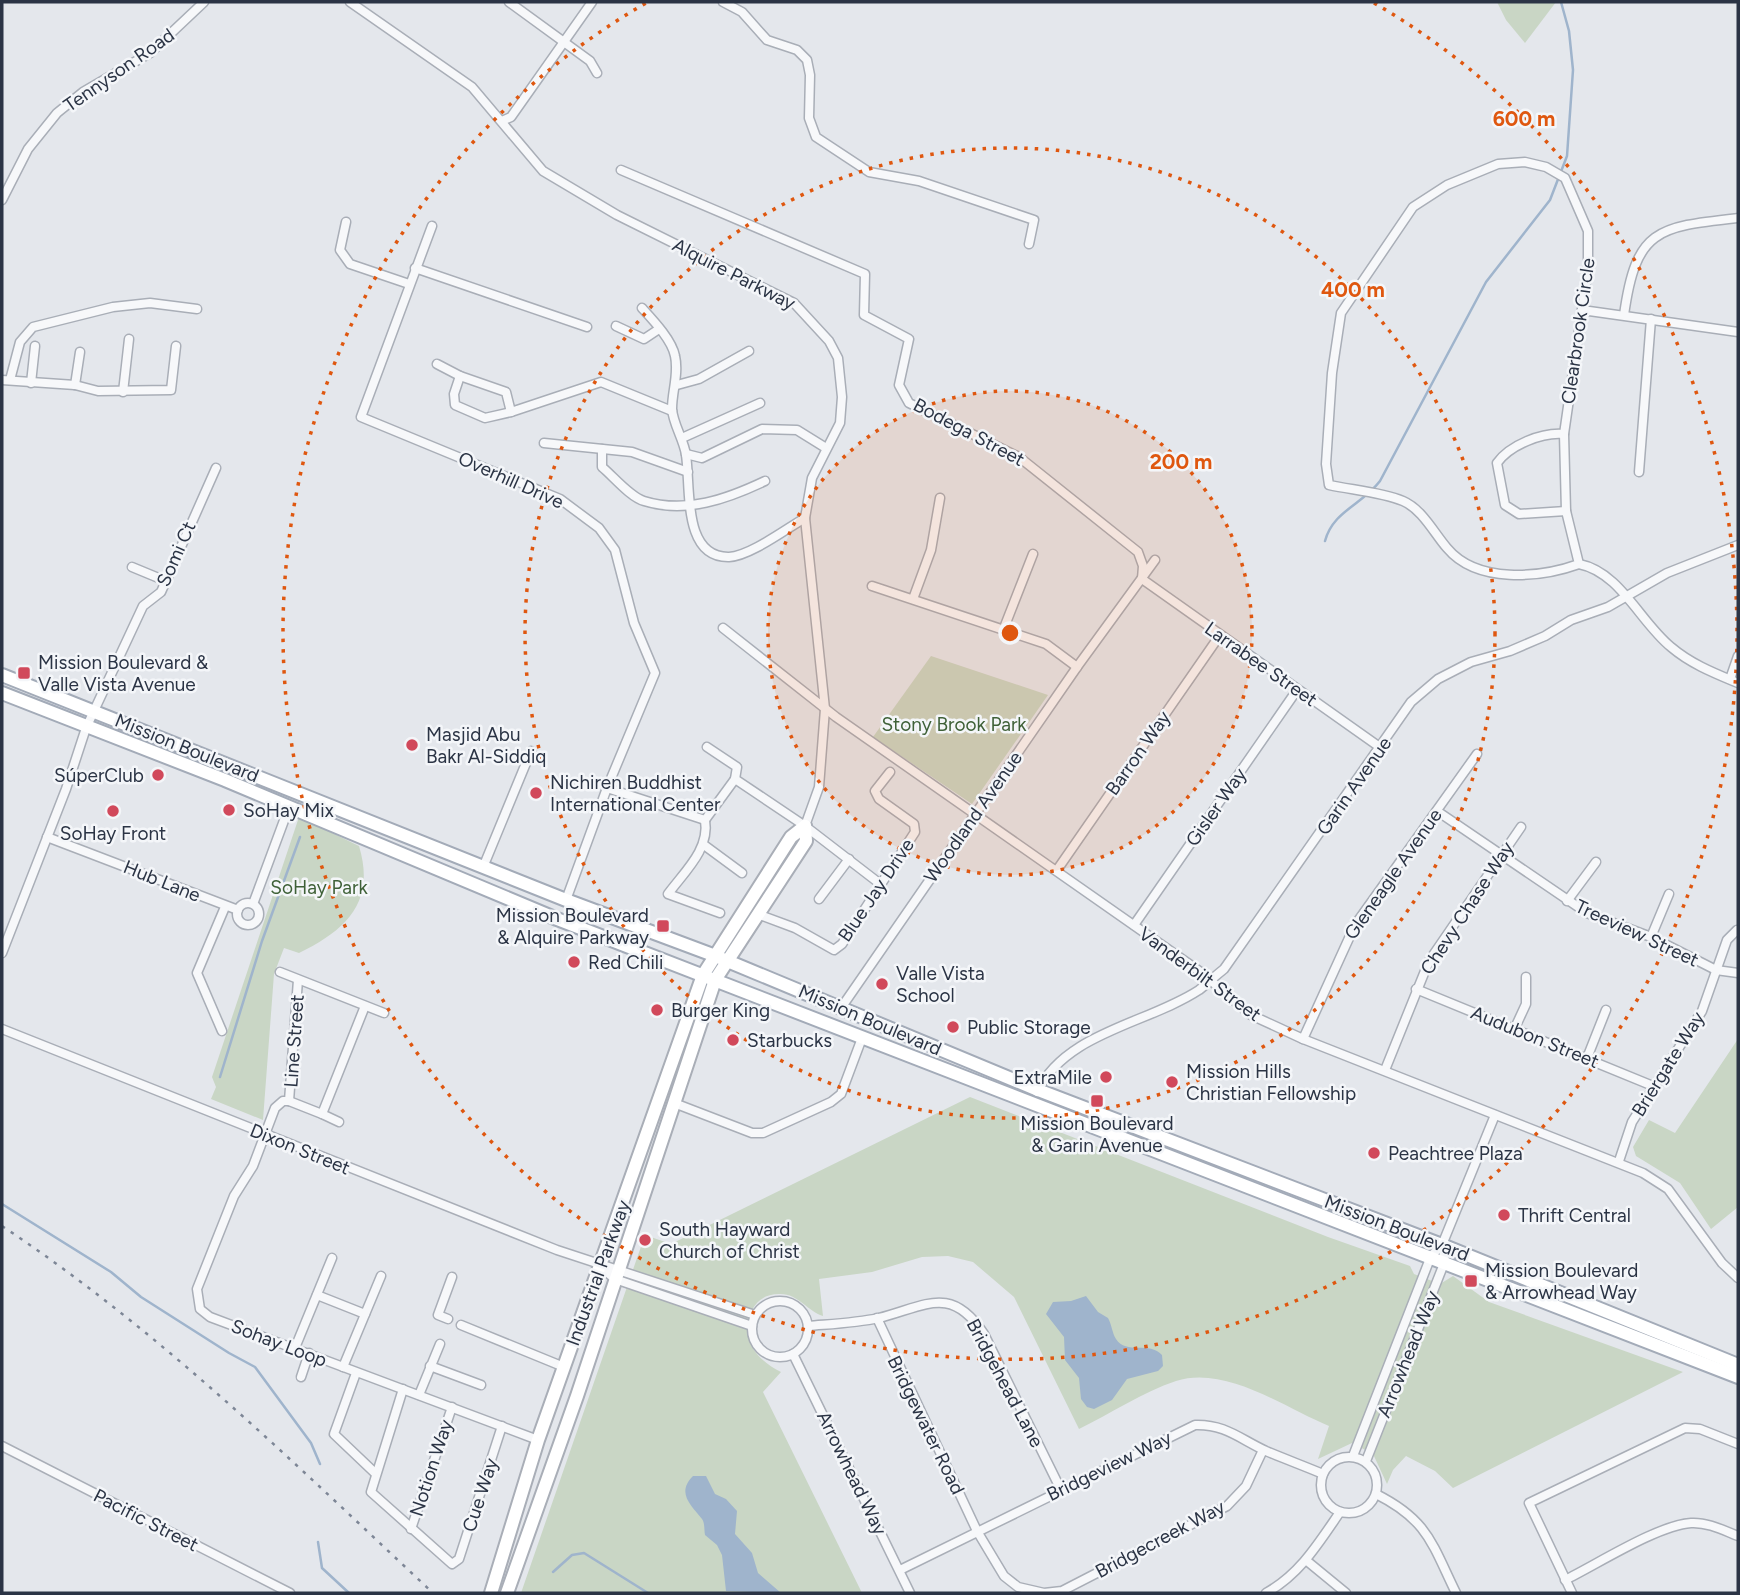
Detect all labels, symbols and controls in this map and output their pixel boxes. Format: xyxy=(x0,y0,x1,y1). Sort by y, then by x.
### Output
street label: Tennyson Road xyxy=(59,23,179,117)
text: 600 m xyxy=(1493,106,1555,131)
street label: Alquire Parkway xyxy=(669,233,799,315)
street label: Clearbrook Circle xyxy=(1556,256,1600,406)
text: 400 m xyxy=(1321,277,1385,302)
street label: Bodega Street xyxy=(909,393,1029,471)
street label: Overhill Drive xyxy=(455,446,567,514)
text: 200 m xyxy=(1150,449,1212,474)
street label: Somi Ct xyxy=(151,518,201,590)
street label: Larrabee Street xyxy=(1200,617,1322,711)
centre of rings xyxy=(998,621,1022,645)
place label: Mission Boulevard & Valle Vista Avenue xyxy=(38,651,209,696)
marker: Mission Boulevard & Valle Vista Avenue xyxy=(16,665,32,681)
street label: Barron Way xyxy=(1101,706,1175,800)
street label: Mission Boulevard xyxy=(112,709,262,787)
park label: Stony Brook Park xyxy=(881,713,1027,736)
place label: Masjid Abu Bakr Al-Siddiq xyxy=(426,723,546,768)
street label: Garin Avenue xyxy=(1312,733,1396,839)
marker: Masjid Abu Bakr Al-Siddiq xyxy=(404,737,420,753)
street label: Woodland Avenue xyxy=(919,747,1027,887)
street label: Gisler Way xyxy=(1181,763,1251,851)
place label: SúperClub xyxy=(54,764,144,787)
marker: SúperClub xyxy=(150,767,166,783)
place label: Nichiren Buddhist International Center xyxy=(550,771,721,816)
marker: Nichiren Buddhist International Center xyxy=(528,785,544,801)
place label: SoHay Mix xyxy=(243,799,334,822)
marker: SoHay Mix xyxy=(221,802,237,818)
marker: SoHay Front xyxy=(105,803,121,819)
street label: Gleneagle Avenue xyxy=(1339,804,1447,944)
place label: SoHay Front xyxy=(60,822,166,845)
street label: Blue Jay Drive xyxy=(833,834,919,946)
street label: Chevy Chase Way xyxy=(1415,837,1519,979)
street label: Hub Lane xyxy=(120,855,204,907)
park label: SoHay Park xyxy=(270,876,368,899)
street label: Treeview Street xyxy=(1572,894,1702,972)
place label: Mission Boulevard & Alquire Parkway xyxy=(496,904,649,949)
marker: Mission Boulevard & Alquire Parkway xyxy=(655,918,671,934)
street label: Vanderbilt Street xyxy=(1134,922,1266,1026)
place label: Red Chili xyxy=(588,951,663,974)
marker: Red Chili xyxy=(566,954,582,970)
place label: Valle Vista School xyxy=(896,962,985,1007)
marker: Valle Vista School xyxy=(874,976,890,992)
street label: Mission Boulevard xyxy=(795,979,945,1061)
street label: Line Street xyxy=(279,994,309,1088)
place label: Burger King xyxy=(671,999,770,1022)
street label: Audubon Street xyxy=(1468,1001,1602,1073)
marker: Burger King xyxy=(649,1002,665,1018)
street label: Briergate Way xyxy=(1627,1007,1709,1121)
place label: Public Storage xyxy=(967,1016,1091,1039)
marker: Public Storage xyxy=(945,1019,961,1035)
place label: Starbucks xyxy=(747,1029,832,1052)
marker: Starbucks xyxy=(725,1032,741,1048)
place label: Mission Hills Christian Fellowship xyxy=(1186,1060,1356,1105)
place label: ExtraMile xyxy=(1013,1066,1092,1089)
marker: ExtraMile xyxy=(1098,1069,1114,1085)
marker: Mission Hills Christian Fellowship xyxy=(1164,1074,1180,1090)
marker: Mission Boulevard & Garin Avenue xyxy=(1089,1093,1105,1109)
place label: Mission Boulevard & Garin Avenue xyxy=(1020,1112,1174,1157)
street label: Dixon Street xyxy=(247,1118,353,1180)
place label: Peachtree Plaza xyxy=(1388,1142,1523,1165)
marker: Peachtree Plaza xyxy=(1366,1145,1382,1161)
street label: Mission Boulevard xyxy=(1321,1190,1473,1266)
street label: Industrial Parkway xyxy=(561,1197,635,1349)
place label: Thrift Central xyxy=(1518,1204,1631,1227)
marker: Thrift Central xyxy=(1496,1207,1512,1223)
place label: South Hayward Church of Christ xyxy=(659,1218,800,1263)
marker: South Hayward Church of Christ xyxy=(637,1232,653,1248)
place label: Mission Boulevard & Arrowhead Way xyxy=(1485,1259,1638,1304)
marker: Mission Boulevard & Arrowhead Way xyxy=(1463,1273,1479,1289)
street label: Arrowhead Way xyxy=(1372,1287,1444,1421)
street label: Sohay Loop xyxy=(228,1314,330,1372)
street label: Bridgehead Lane xyxy=(961,1315,1049,1451)
street label: Bridgewater Road xyxy=(882,1352,970,1498)
street label: Arrowhead Way xyxy=(812,1407,892,1539)
street label: Notion Way xyxy=(405,1417,457,1519)
street label: Bridgeview Way xyxy=(1043,1426,1175,1506)
street label: Cue Way xyxy=(457,1455,503,1535)
street label: Pacific Street xyxy=(90,1484,202,1556)
street label: Bridgecreek Way xyxy=(1091,1495,1229,1583)

